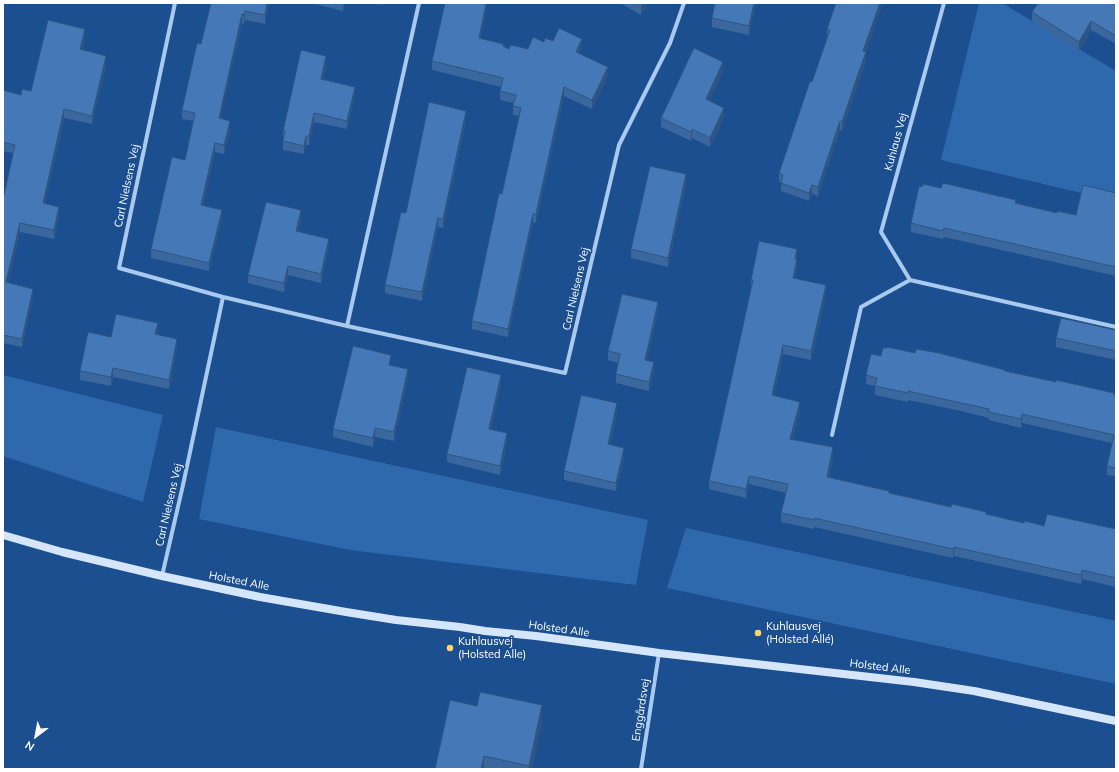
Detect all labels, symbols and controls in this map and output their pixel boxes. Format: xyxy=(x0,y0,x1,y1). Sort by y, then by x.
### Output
street label: Kuhlaus Vej xyxy=(882,112,910,172)
street label: Carl Nielsens Vej xyxy=(112,143,142,229)
street label: Carl Nielsens Vej xyxy=(560,246,592,332)
street label: Carl Nielsens Vej xyxy=(153,462,185,548)
street label: Holsted Alle xyxy=(208,569,270,593)
street label: Holsted Alle xyxy=(528,618,590,640)
place label: Kuhlausvej (Holsted Allé) xyxy=(766,620,834,646)
marker: Kuhlausvej (Holsted Allé) xyxy=(753,628,763,638)
place label: Kuhlausvej (Holsted Alle) xyxy=(458,635,526,661)
marker: Kuhlausvej (Holsted Alle) xyxy=(445,643,455,653)
street label: Holsted Alle xyxy=(849,657,911,677)
street label: Enggårdsvej xyxy=(630,678,652,742)
north arrow xyxy=(16,716,56,756)
text: N xyxy=(22,738,37,754)

